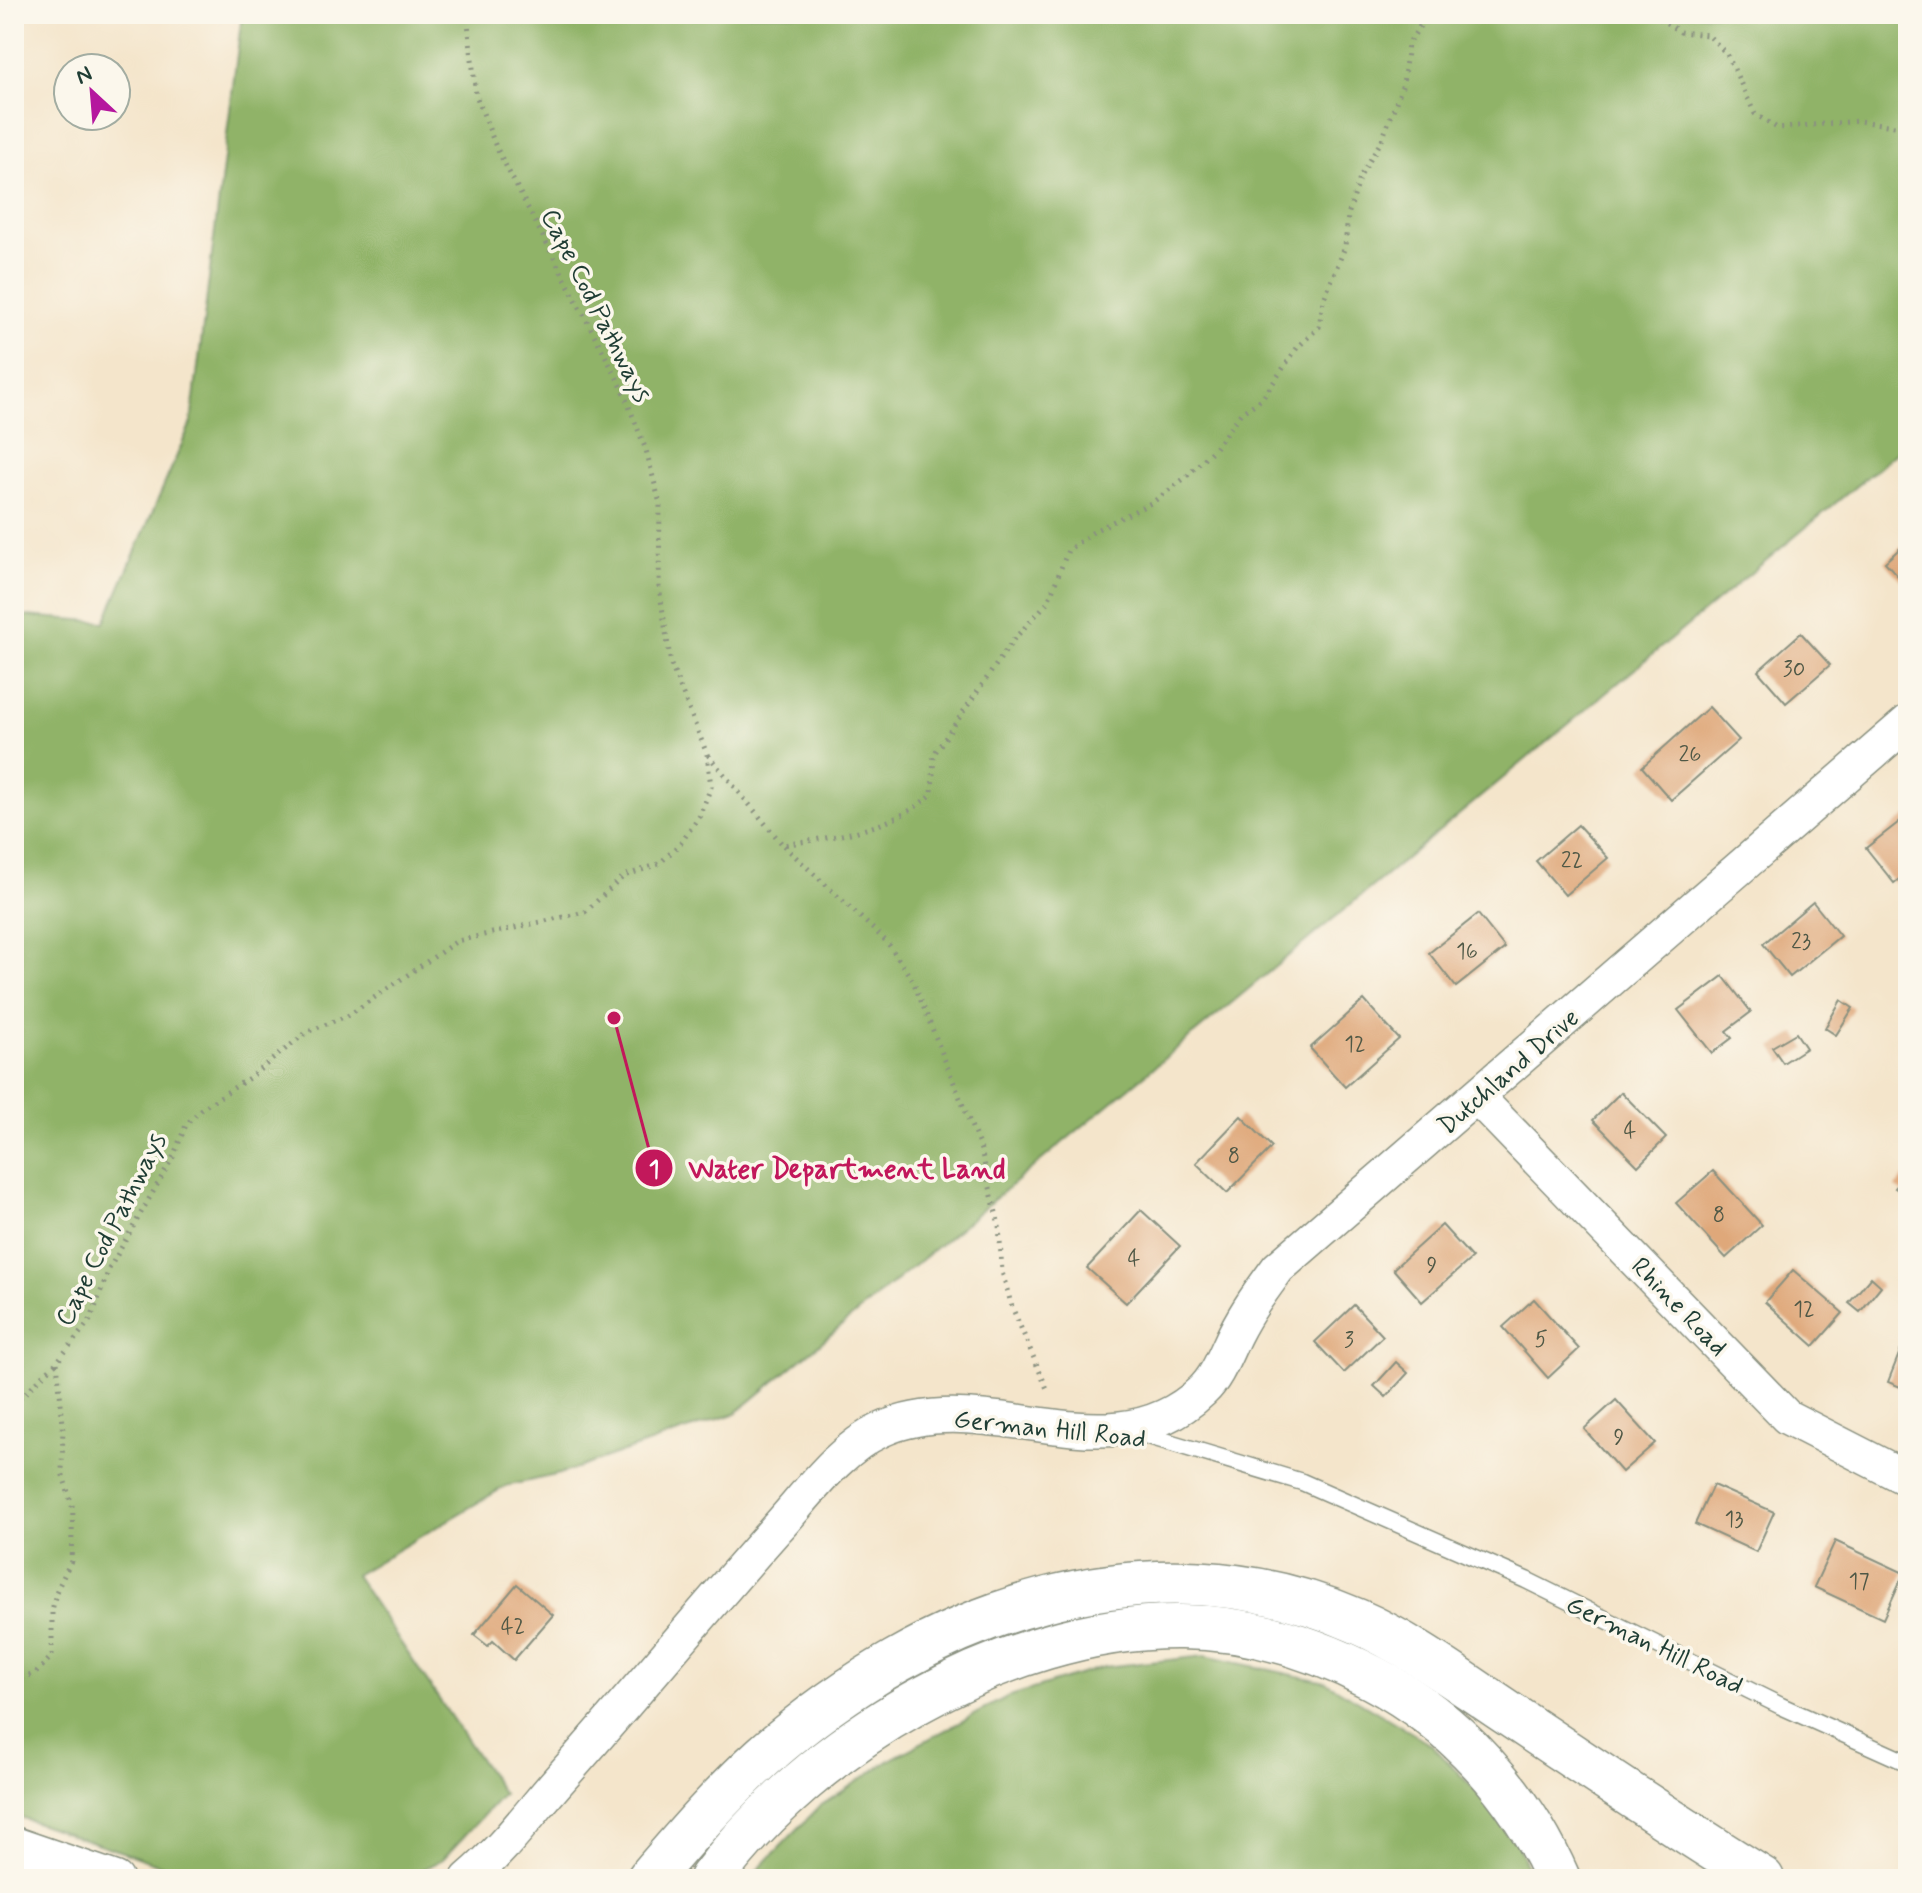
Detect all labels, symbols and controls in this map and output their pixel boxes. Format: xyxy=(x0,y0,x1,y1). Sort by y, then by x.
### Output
north arrow xyxy=(52,52,132,132)
text: N xyxy=(71,60,97,92)
street label: Cape Cod Pathways xyxy=(532,203,659,408)
house number: 30 xyxy=(1783,656,1805,684)
house number: 26 xyxy=(1679,741,1701,769)
house number: 22 xyxy=(1561,847,1583,875)
house number: 23 xyxy=(1791,928,1811,956)
house number: 16 xyxy=(1456,938,1478,966)
street label: Dutchland Drive xyxy=(1431,1002,1587,1143)
house number: 12 xyxy=(1344,1031,1366,1059)
house number: 4 xyxy=(1624,1117,1637,1145)
street label: Cape Cod Pathways xyxy=(48,1127,175,1332)
callout: Water Department Land xyxy=(634,1142,1020,1194)
house number: 8 xyxy=(1228,1143,1240,1171)
text: Water Department Land xyxy=(689,1152,1005,1189)
text: 1 xyxy=(649,1155,659,1186)
house number: 8 xyxy=(1713,1202,1725,1230)
house number: 4 xyxy=(1128,1245,1141,1273)
street label: Rhine Road xyxy=(1623,1250,1734,1364)
house number: 9 xyxy=(1427,1252,1437,1280)
house number: 12 xyxy=(1793,1296,1815,1324)
house number: 5 xyxy=(1534,1326,1548,1354)
house number: 3 xyxy=(1344,1327,1354,1355)
street label: German Hill Road xyxy=(952,1403,1148,1457)
house number: 9 xyxy=(1614,1424,1624,1452)
house number: 13 xyxy=(1724,1506,1744,1534)
house number: 17 xyxy=(1849,1568,1869,1596)
street label: German Hill Road xyxy=(1560,1588,1748,1703)
house number: 42 xyxy=(501,1613,525,1641)

